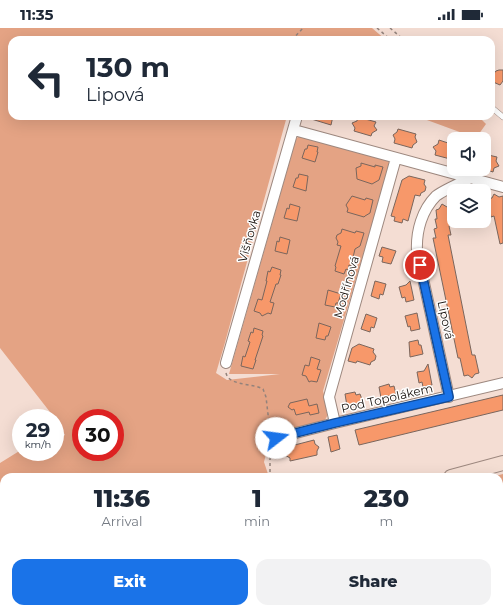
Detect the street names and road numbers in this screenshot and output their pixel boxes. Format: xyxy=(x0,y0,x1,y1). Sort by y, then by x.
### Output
street label: Višňovka xyxy=(234,208,264,264)
street label: Modřínová xyxy=(330,254,362,320)
street label: Lipová xyxy=(435,299,457,341)
street label: Pod Topolákem xyxy=(340,380,434,416)

